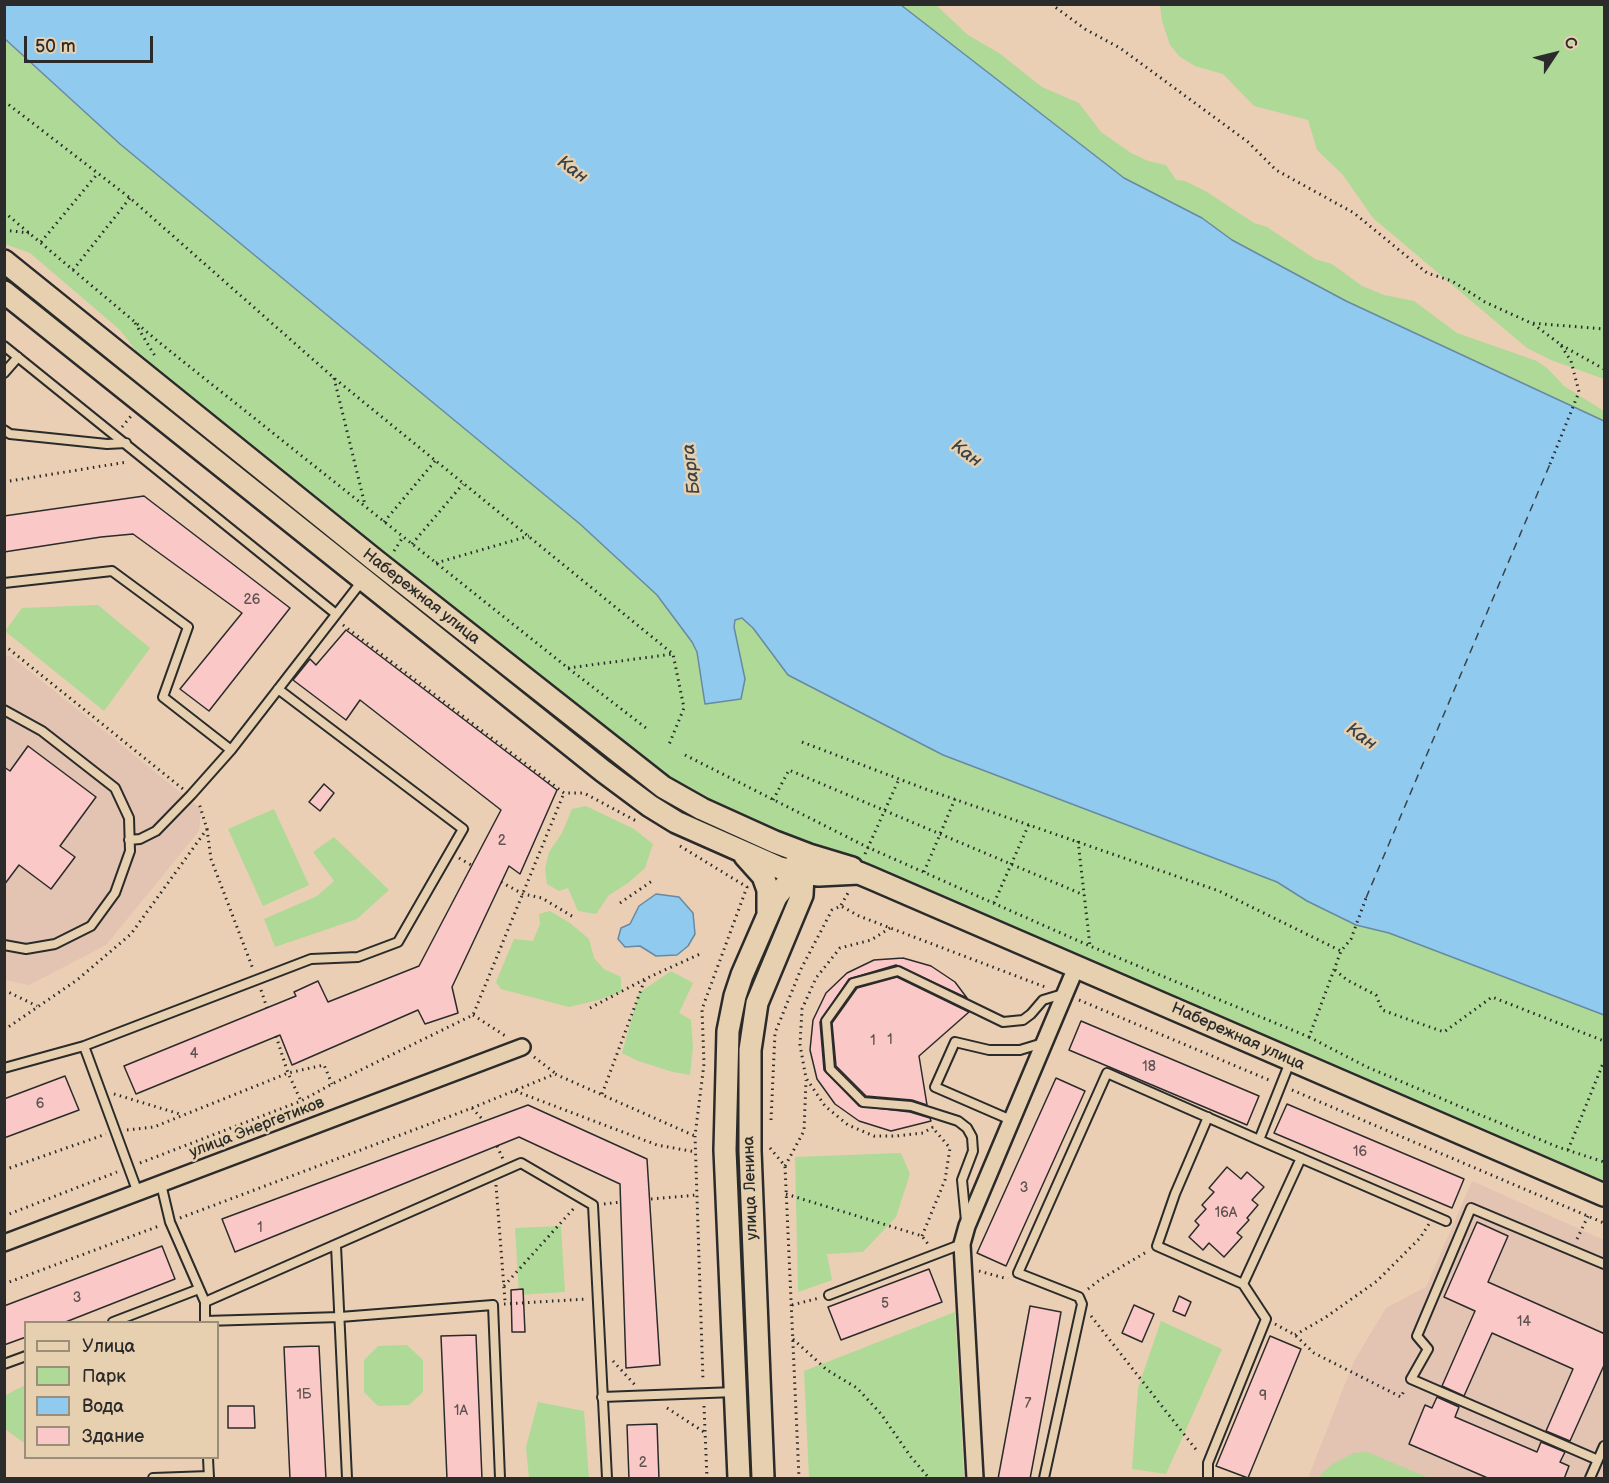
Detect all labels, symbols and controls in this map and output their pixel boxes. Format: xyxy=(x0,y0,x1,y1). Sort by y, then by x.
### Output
scale bar xyxy=(27,24,156,62)
north arrow xyxy=(1525,24,1585,84)
text: С xyxy=(1559,33,1581,53)
text: 50 m xyxy=(35,36,76,57)
water label: Кан xyxy=(553,152,591,188)
water label: Кан xyxy=(947,436,985,472)
water label: Барга xyxy=(678,442,706,496)
street label: Набережная улица xyxy=(358,545,484,649)
house number: 26 xyxy=(244,592,260,608)
water label: Кан xyxy=(1342,719,1380,755)
house number: 2 xyxy=(498,833,506,849)
street label: Набережная улица xyxy=(1168,999,1308,1075)
house number: 1 xyxy=(887,1032,893,1048)
house number: 1 xyxy=(870,1033,876,1049)
house number: 4 xyxy=(190,1046,198,1062)
house number: 18 xyxy=(1142,1059,1156,1075)
street label: улица Энергетиков xyxy=(187,1093,327,1163)
house number: 6 xyxy=(36,1096,44,1112)
street label: улица Ленина xyxy=(740,1136,762,1240)
house number: 16 xyxy=(1353,1144,1367,1160)
house number: 3 xyxy=(1020,1180,1028,1196)
house number: 16А xyxy=(1215,1205,1237,1221)
house number: 1 xyxy=(257,1220,263,1236)
house number: 3 xyxy=(73,1290,81,1306)
house number: 5 xyxy=(881,1296,889,1312)
house number: 14 xyxy=(1517,1314,1531,1330)
legend xyxy=(24,1321,219,1459)
text: Улица xyxy=(82,1336,135,1357)
text: Парк xyxy=(82,1366,126,1387)
house number: 1Б xyxy=(296,1387,312,1403)
house number: 9 xyxy=(1259,1388,1267,1404)
text: Вода xyxy=(82,1396,124,1417)
house number: 7 xyxy=(1025,1396,1031,1412)
house number: 1А xyxy=(454,1403,468,1419)
text: Здание xyxy=(82,1426,144,1447)
house number: 2 xyxy=(639,1455,647,1471)

